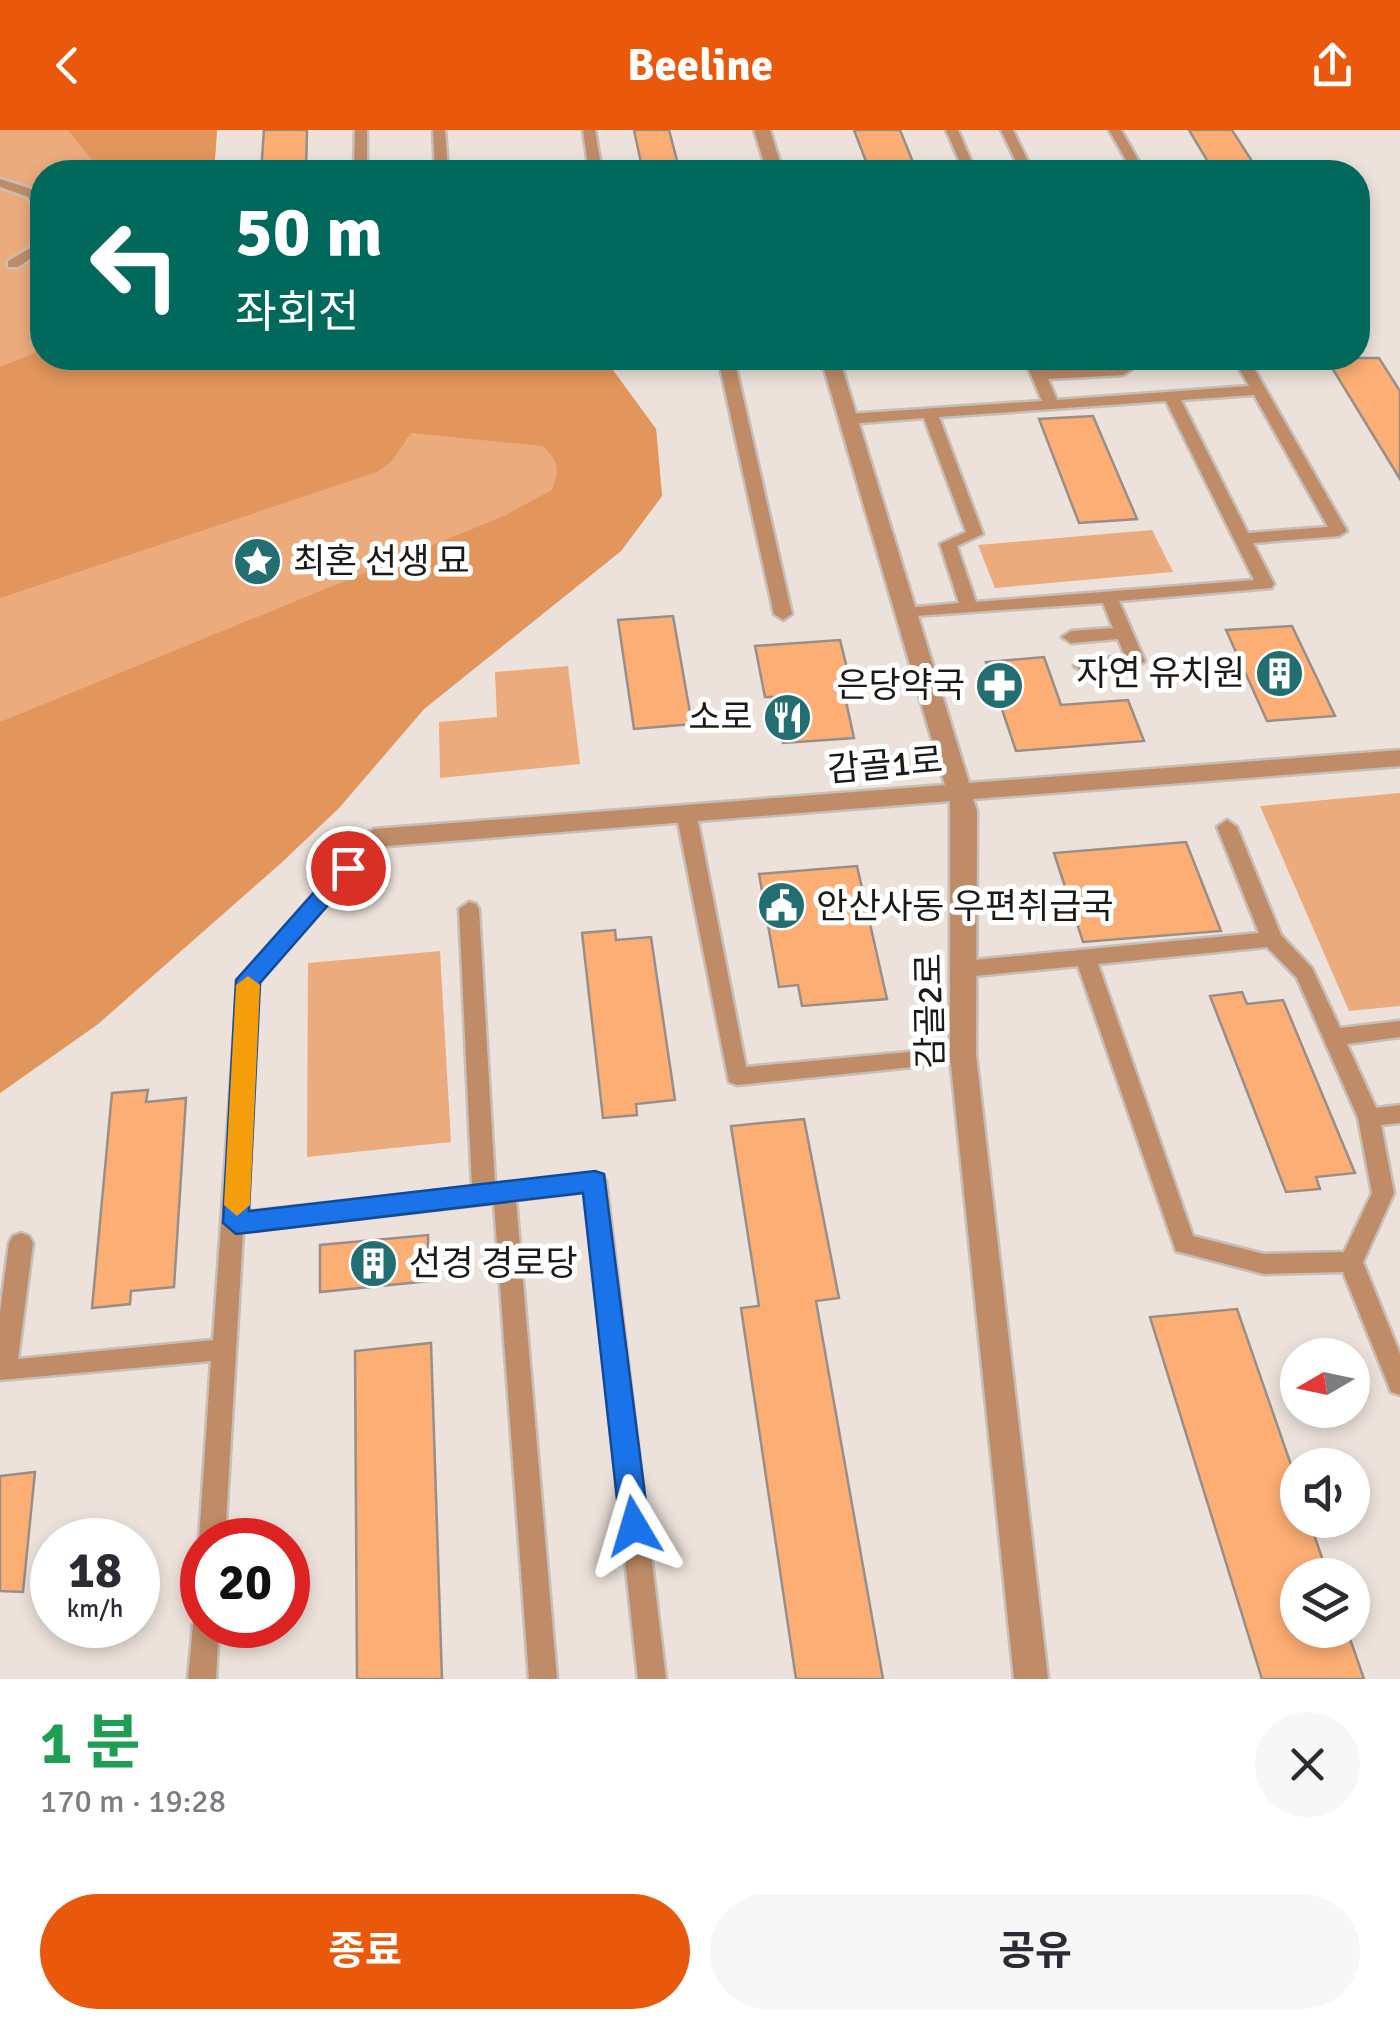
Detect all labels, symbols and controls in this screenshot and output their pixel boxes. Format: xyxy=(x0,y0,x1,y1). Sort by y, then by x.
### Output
icon: back xyxy=(40,38,95,93)
text: Beeline xyxy=(627,38,773,93)
icon: share xyxy=(1305,38,1360,93)
text: 50 m xyxy=(235,189,383,275)
icon: left xyxy=(70,200,200,330)
text: 좌회전 xyxy=(235,285,359,340)
place icon: 최혼 선생 묘 xyxy=(232,535,284,587)
place label: 최혼 선생 묘 xyxy=(293,540,469,583)
building icon: 자연 유치원 xyxy=(1254,647,1306,699)
place label: 자연 유치원 xyxy=(1076,652,1245,695)
pharmacy icon: 은당약국 xyxy=(974,659,1026,711)
place label: 은당약국 xyxy=(836,664,965,707)
restaurant icon: 소로 xyxy=(762,691,814,743)
place label: 소로 xyxy=(689,696,753,739)
street label: 감골1로 xyxy=(826,739,944,791)
pin xyxy=(306,826,391,911)
icon: arrive xyxy=(321,841,376,896)
public building icon: 안산사동 우편취급국 xyxy=(755,880,807,932)
place label: 안산사동 우편취급국 xyxy=(816,885,1114,928)
street label: 감골2로 xyxy=(907,953,953,1069)
building icon: 선경 경로당 xyxy=(348,1237,400,1289)
place label: 선경 경로당 xyxy=(409,1242,578,1285)
north arrow xyxy=(1280,1338,1370,1428)
map controls xyxy=(1280,1338,1370,1648)
button: sound xyxy=(1280,1448,1370,1538)
position arrow xyxy=(582,1474,686,1578)
speed limit sign: 20 xyxy=(180,1518,310,1648)
text: 18 xyxy=(68,1540,122,1602)
button: layers xyxy=(1280,1558,1370,1648)
text: km/h xyxy=(67,1593,123,1624)
text: 1 분 xyxy=(40,1707,141,1781)
button: close xyxy=(1255,1712,1360,1817)
text: 170 m · 19:28 xyxy=(40,1782,226,1821)
button: 종료 xyxy=(40,1894,690,2009)
button: 공유 xyxy=(710,1894,1360,2009)

